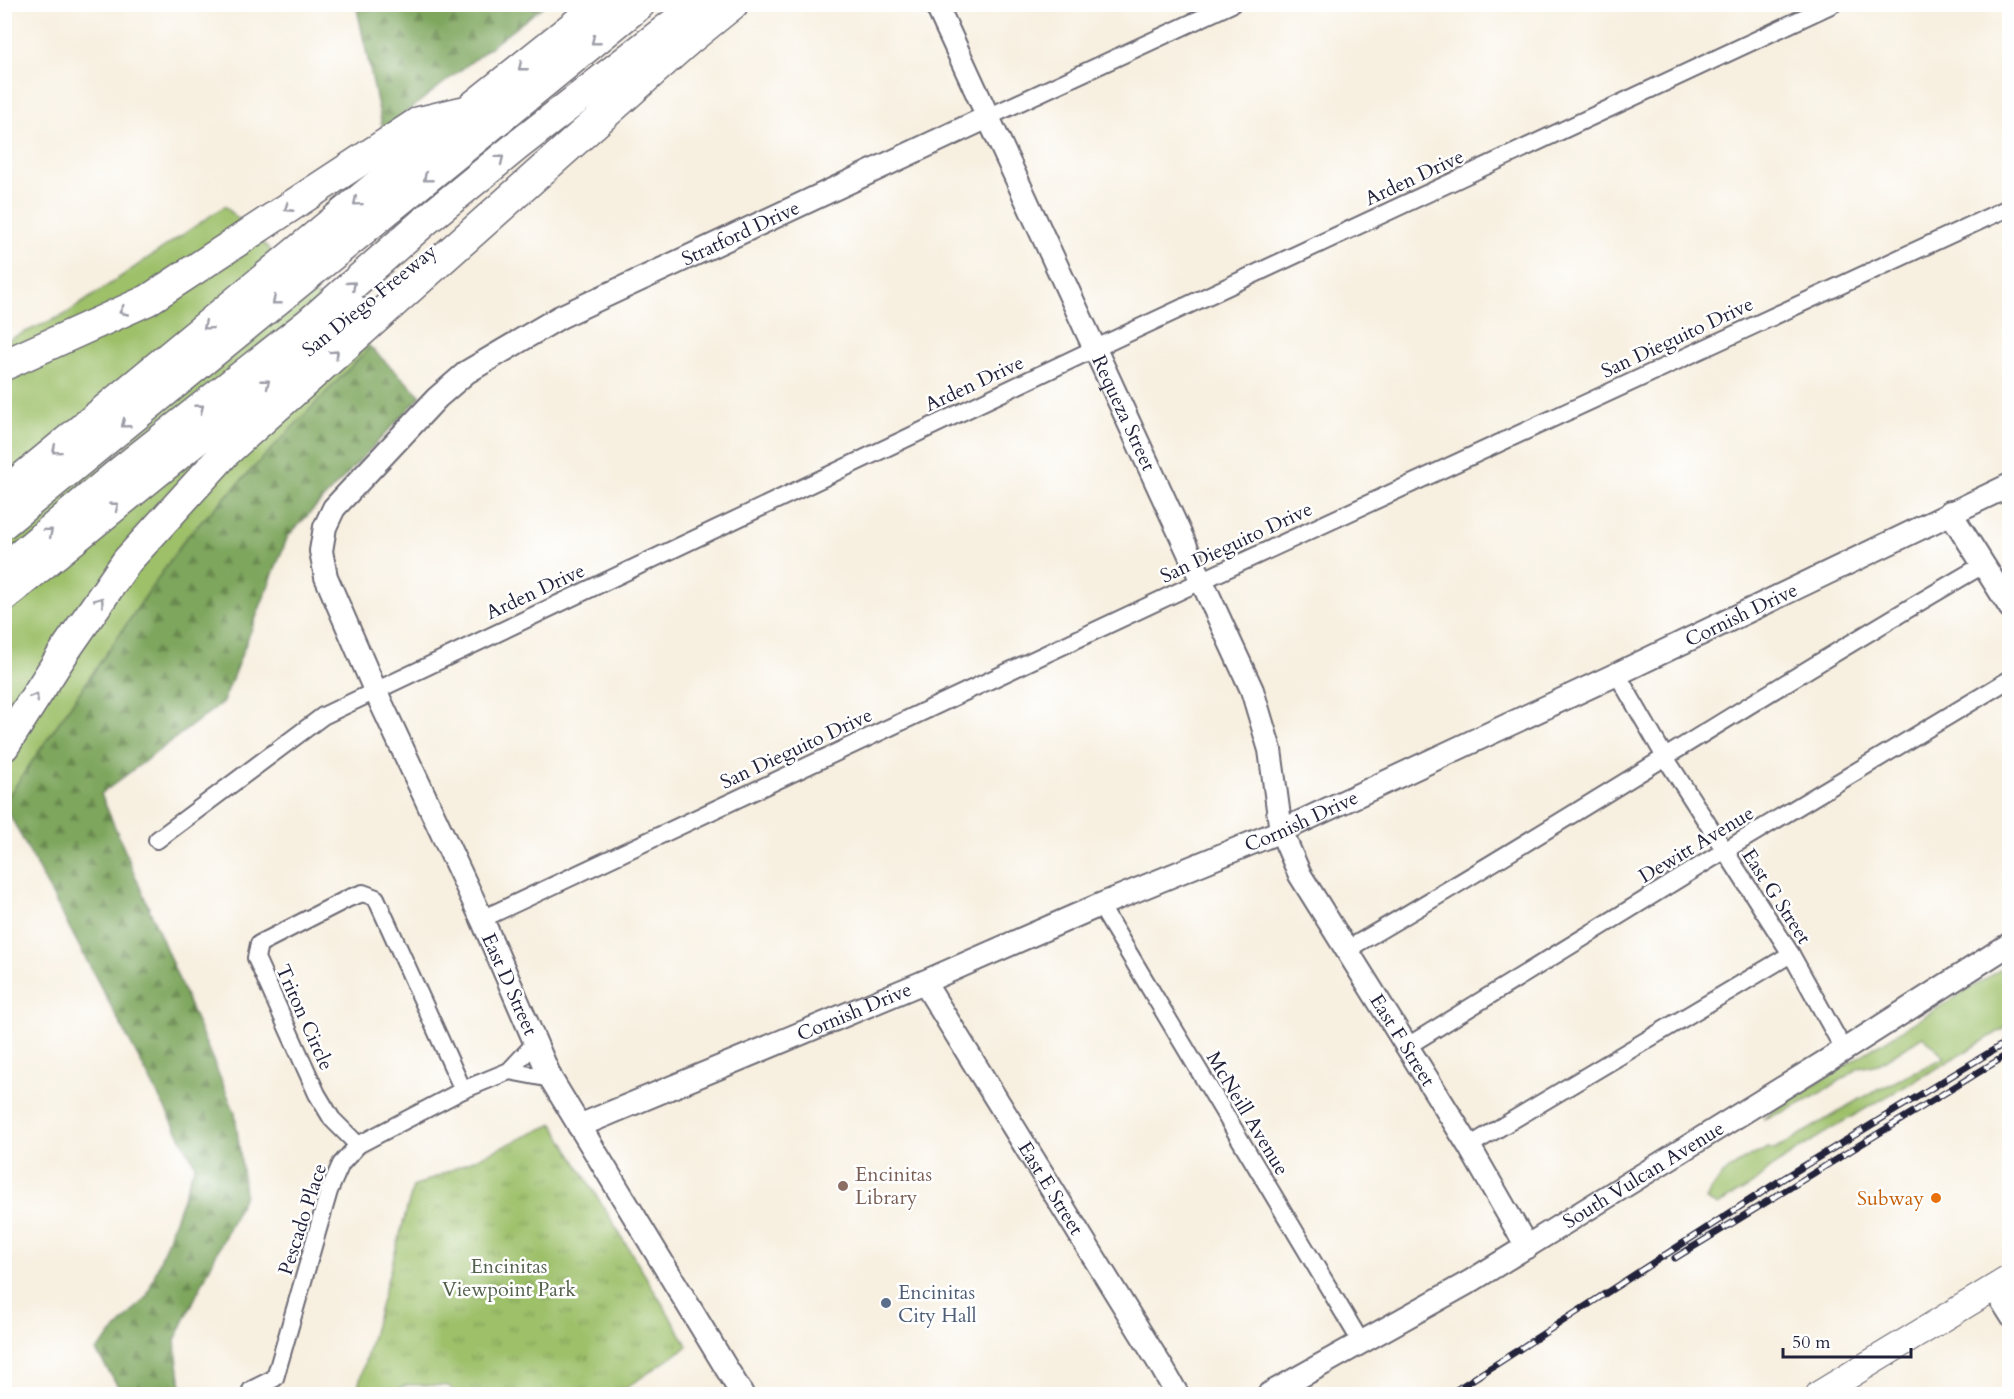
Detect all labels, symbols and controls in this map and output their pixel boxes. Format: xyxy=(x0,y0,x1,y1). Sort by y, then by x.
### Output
one-way arrow xyxy=(591,34,602,45)
one-way arrow xyxy=(518,60,529,71)
street label: Arden Drive xyxy=(1360,143,1468,212)
one-way arrow xyxy=(493,156,504,167)
one-way arrow xyxy=(423,171,434,182)
one-way arrow xyxy=(353,194,364,205)
street label: Stratford Drive xyxy=(677,194,804,272)
one-way arrow xyxy=(284,200,294,212)
street label: San Diego Freeway xyxy=(296,237,443,363)
one-way arrow xyxy=(345,282,356,293)
street label: San Dieguito Drive xyxy=(1597,290,1758,385)
one-way arrow xyxy=(272,294,283,305)
one-way arrow xyxy=(119,304,130,316)
one-way arrow xyxy=(202,319,213,330)
street label: Arden Drive xyxy=(920,349,1028,418)
one-way arrow xyxy=(328,351,339,362)
street label: Requeza Street xyxy=(1085,351,1162,476)
one-way arrow xyxy=(260,379,271,390)
one-way arrow xyxy=(193,405,204,416)
one-way arrow xyxy=(121,417,132,428)
one-way arrow xyxy=(52,443,63,454)
street label: San Dieguito Drive xyxy=(1156,495,1317,590)
one-way arrow xyxy=(108,502,119,513)
one-way arrow xyxy=(42,528,53,539)
street label: Arden Drive xyxy=(481,557,589,626)
street label: Cornish Drive xyxy=(1680,576,1802,653)
one-way arrow xyxy=(92,596,103,607)
one-way arrow xyxy=(28,693,39,704)
street label: San Dieguito Drive xyxy=(716,701,877,796)
street label: Cornish Drive xyxy=(1241,784,1363,859)
street label: Dewitt Avenue xyxy=(1634,799,1759,889)
street label: East G Street xyxy=(1736,843,1818,950)
street label: East D Street xyxy=(475,929,544,1040)
street label: Triton Circle xyxy=(269,960,340,1074)
street label: Cornish Drive xyxy=(793,976,916,1048)
street label: East F Street xyxy=(1363,989,1442,1092)
street label: McNeill Avenue xyxy=(1200,1046,1295,1180)
street label: South Vulcan Avenue xyxy=(1558,1115,1729,1235)
street label: East E Street xyxy=(1012,1136,1090,1241)
street label: Pescado Place xyxy=(272,1160,333,1278)
place label: Encinitas Library xyxy=(855,1161,932,1211)
marker: Encinitas Library xyxy=(836,1179,850,1193)
place label: Subway xyxy=(1857,1185,1924,1212)
marker: Subway xyxy=(1929,1191,1943,1205)
park label: Encinitas Viewpoint Park xyxy=(442,1253,576,1303)
place label: Encinitas City Hall xyxy=(898,1279,977,1329)
marker: Encinitas City Hall xyxy=(879,1296,893,1310)
scale bar xyxy=(1783,1321,1910,1359)
text: 50 m xyxy=(1792,1330,1831,1355)

